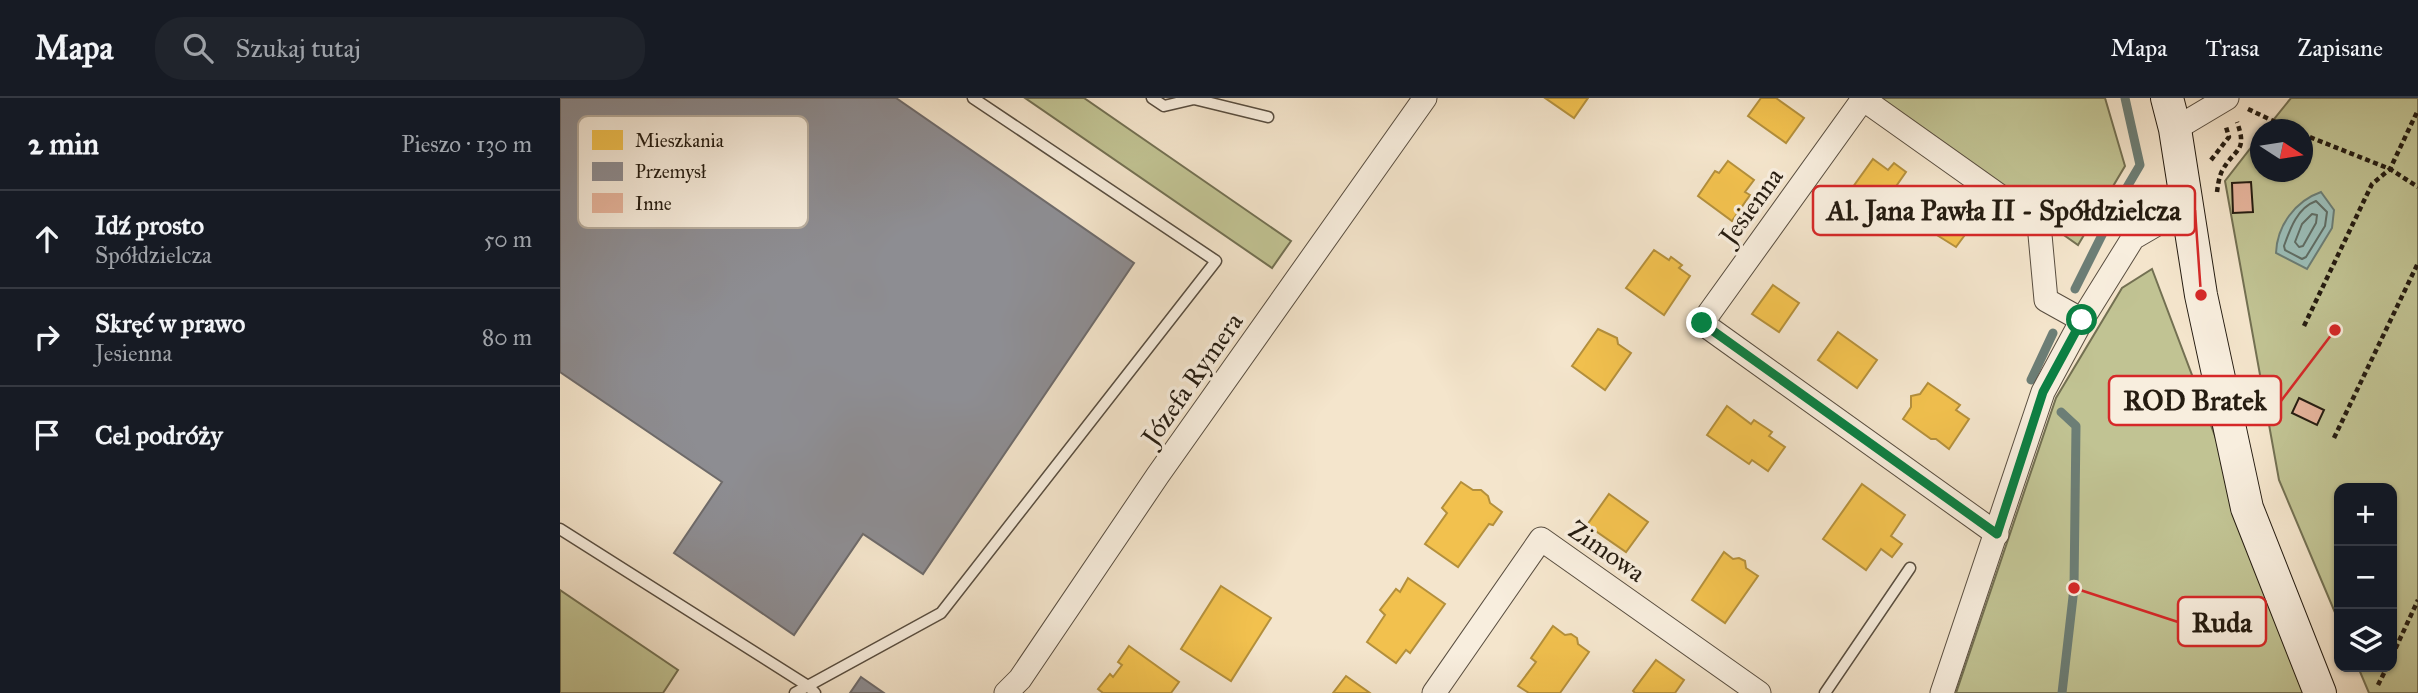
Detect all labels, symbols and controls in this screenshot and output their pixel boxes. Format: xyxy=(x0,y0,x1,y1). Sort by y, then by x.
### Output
search box xyxy=(155,17,645,80)
text: Mapa xyxy=(35,28,113,68)
icon: search xyxy=(179,29,217,67)
text: Szukaj tutaj xyxy=(235,32,361,64)
text: Mapa xyxy=(2110,33,2168,63)
text: Trasa xyxy=(2206,33,2259,63)
text: Zapisane xyxy=(2297,33,2383,63)
legend xyxy=(578,116,808,228)
north arrow xyxy=(2250,119,2313,182)
text: 2 min xyxy=(28,126,99,162)
text: Mieszkania xyxy=(635,129,725,152)
text: Pieszo · 130 m xyxy=(401,130,532,158)
text: Przemysł xyxy=(635,160,707,183)
street label: Jesienna xyxy=(1711,161,1790,253)
callout: Al. Jana Pawła II - Spółdzielcza xyxy=(1813,186,2195,235)
text: Inne xyxy=(635,192,672,215)
text: Al. Jana Pawła II - Spółdzielcza xyxy=(1825,193,2182,228)
text: Idź prosto xyxy=(95,209,204,241)
icon: ahead xyxy=(28,220,66,258)
text: 50 m xyxy=(484,225,532,253)
text: Spółdzielcza xyxy=(95,241,212,269)
route start xyxy=(2066,304,2097,335)
street label: Józefa Rymera xyxy=(1133,306,1249,454)
text: Skręć w prawo xyxy=(95,307,245,339)
route end xyxy=(1686,307,1717,338)
icon: right xyxy=(28,318,66,356)
text: 80 m xyxy=(482,323,532,351)
text: Jesienna xyxy=(95,339,172,367)
callout: ROD Bratek xyxy=(2109,376,2281,425)
text: ROD Bratek xyxy=(2123,383,2268,418)
icon: arrive xyxy=(28,416,66,454)
text: Cel podróży xyxy=(95,419,223,451)
map controls xyxy=(2334,483,2397,672)
button: + xyxy=(2334,483,2397,546)
street label: Zimowa xyxy=(1562,513,1652,589)
button: − xyxy=(2334,546,2397,609)
callout: Ruda xyxy=(2178,597,2266,646)
text: Ruda xyxy=(2192,605,2253,640)
button: layers xyxy=(2334,609,2397,672)

